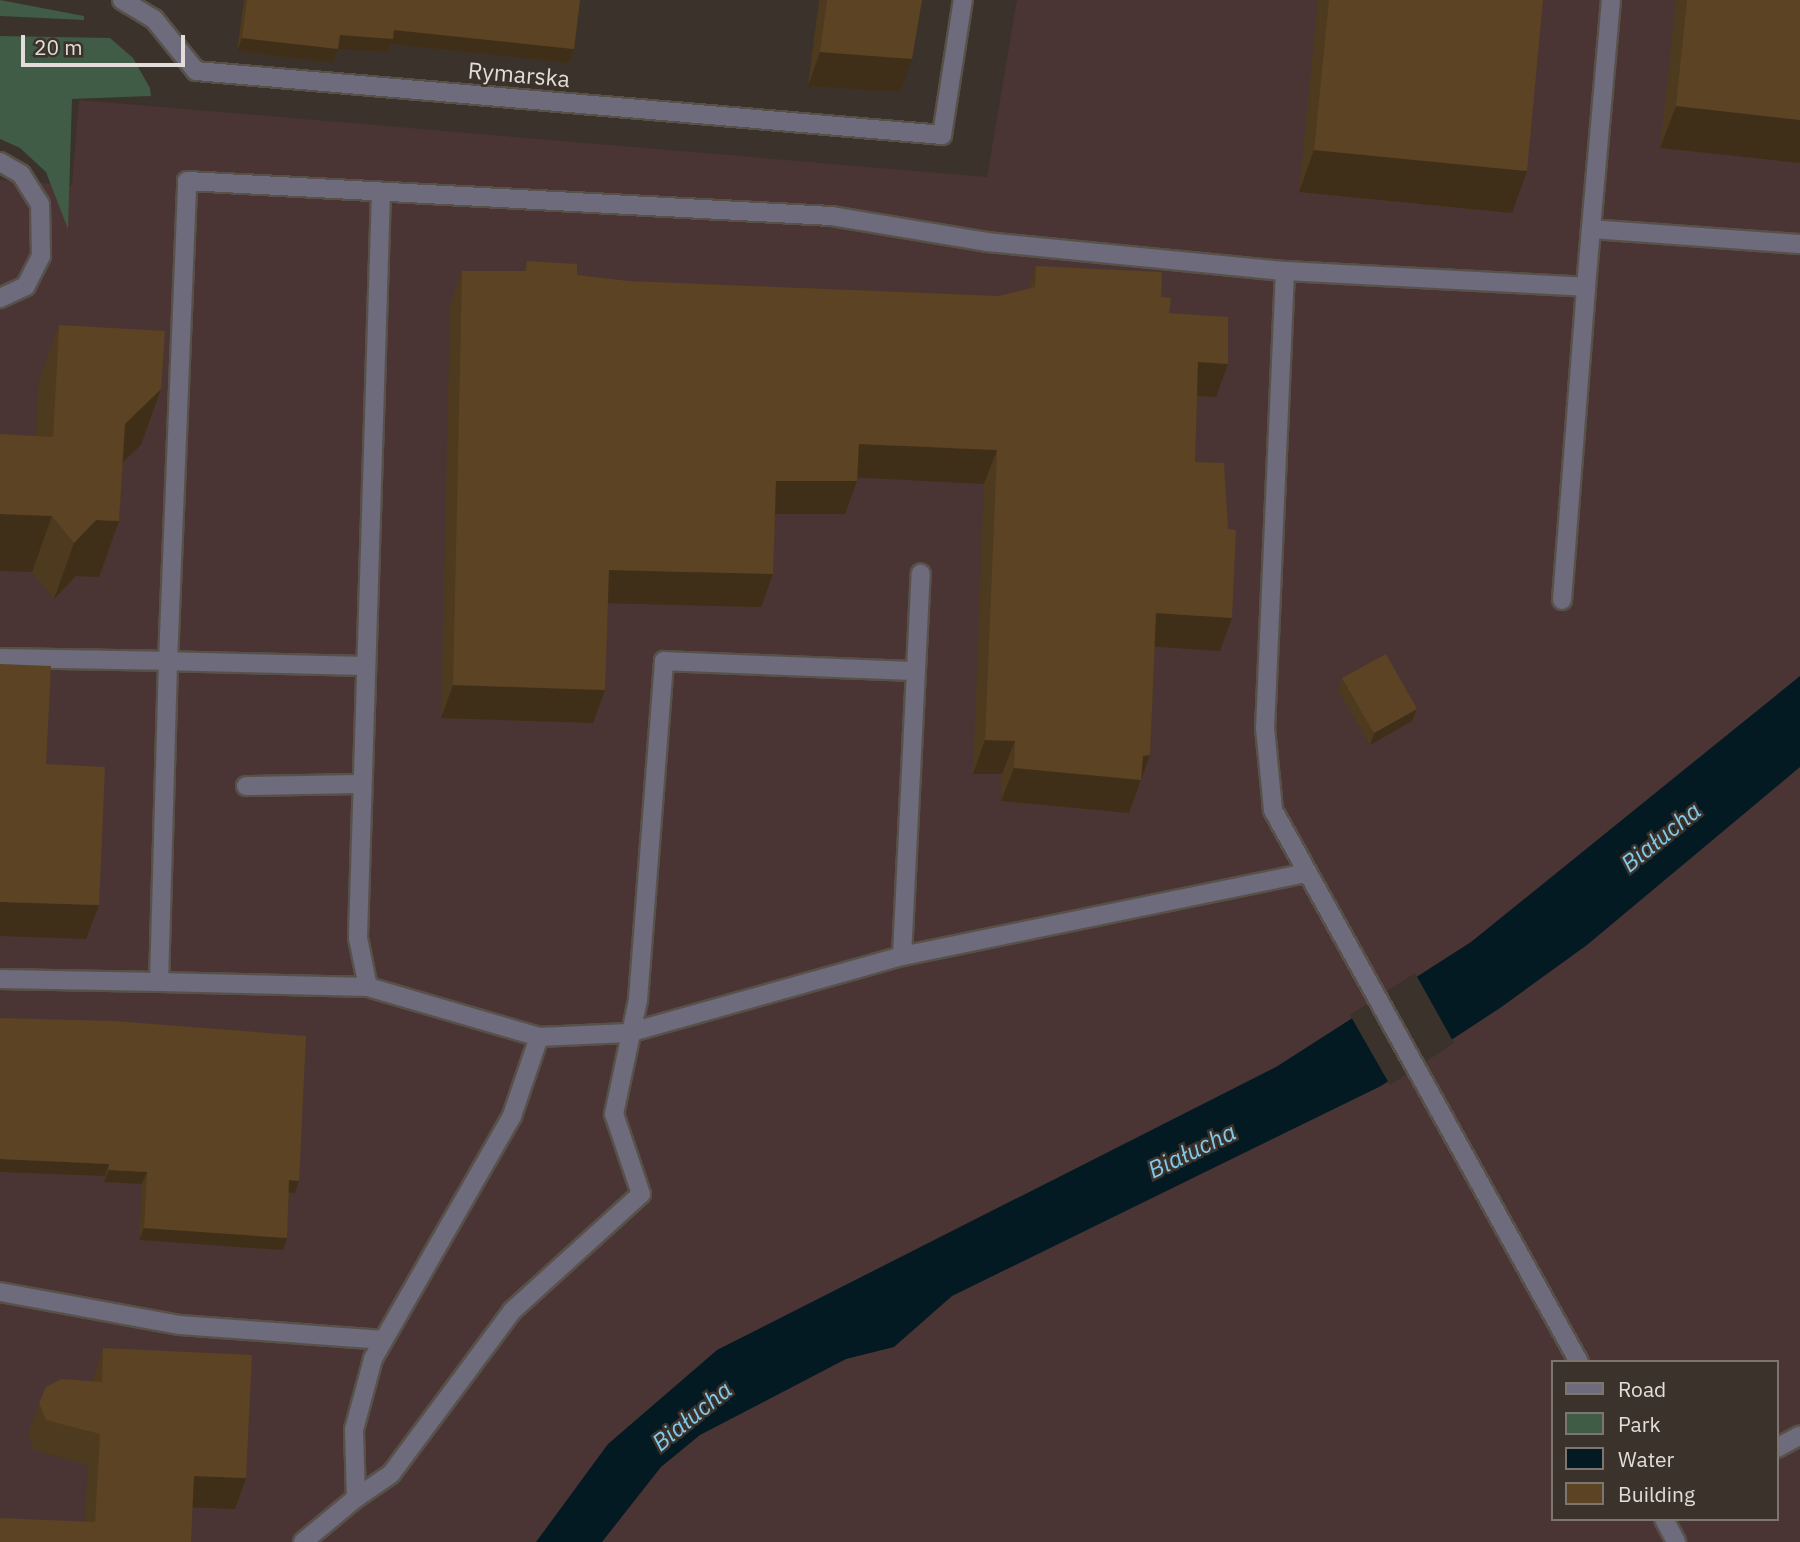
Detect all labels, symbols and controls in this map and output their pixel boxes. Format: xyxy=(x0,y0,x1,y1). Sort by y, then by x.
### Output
scale bar xyxy=(24,21,189,65)
text: 20 m xyxy=(34,33,83,61)
street label: Rymarska xyxy=(467,56,571,92)
water label: Białucha xyxy=(1615,796,1707,878)
water label: Białucha xyxy=(1143,1117,1241,1185)
legend xyxy=(1552,1360,1779,1521)
water label: Białucha xyxy=(646,1375,738,1457)
text: Road xyxy=(1618,1375,1666,1403)
text: Park xyxy=(1618,1410,1661,1438)
text: Water xyxy=(1618,1445,1674,1473)
text: Building xyxy=(1618,1480,1695,1508)

